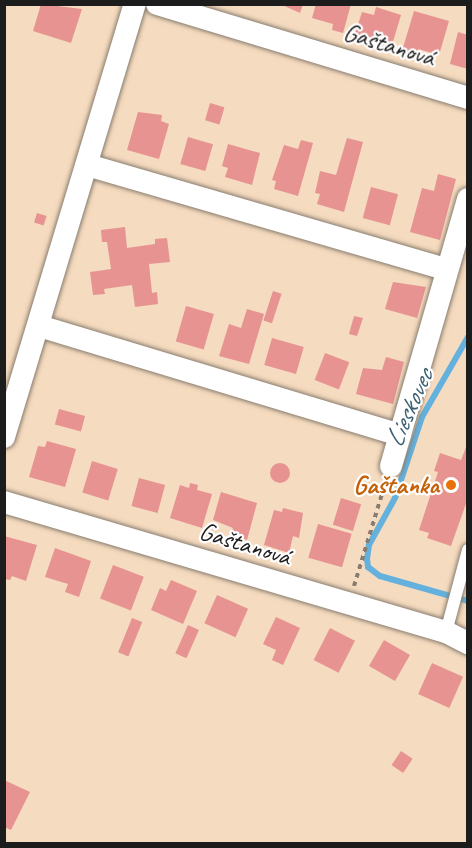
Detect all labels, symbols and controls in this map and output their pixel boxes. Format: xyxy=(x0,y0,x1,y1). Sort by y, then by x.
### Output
street label: Gaštanová xyxy=(340,16,438,74)
water label: Lieskovec xyxy=(378,364,440,452)
place label: Gaštanka xyxy=(353,469,439,501)
marker: Gaštanka xyxy=(444,478,458,492)
street label: Gaštanová xyxy=(196,515,294,573)

